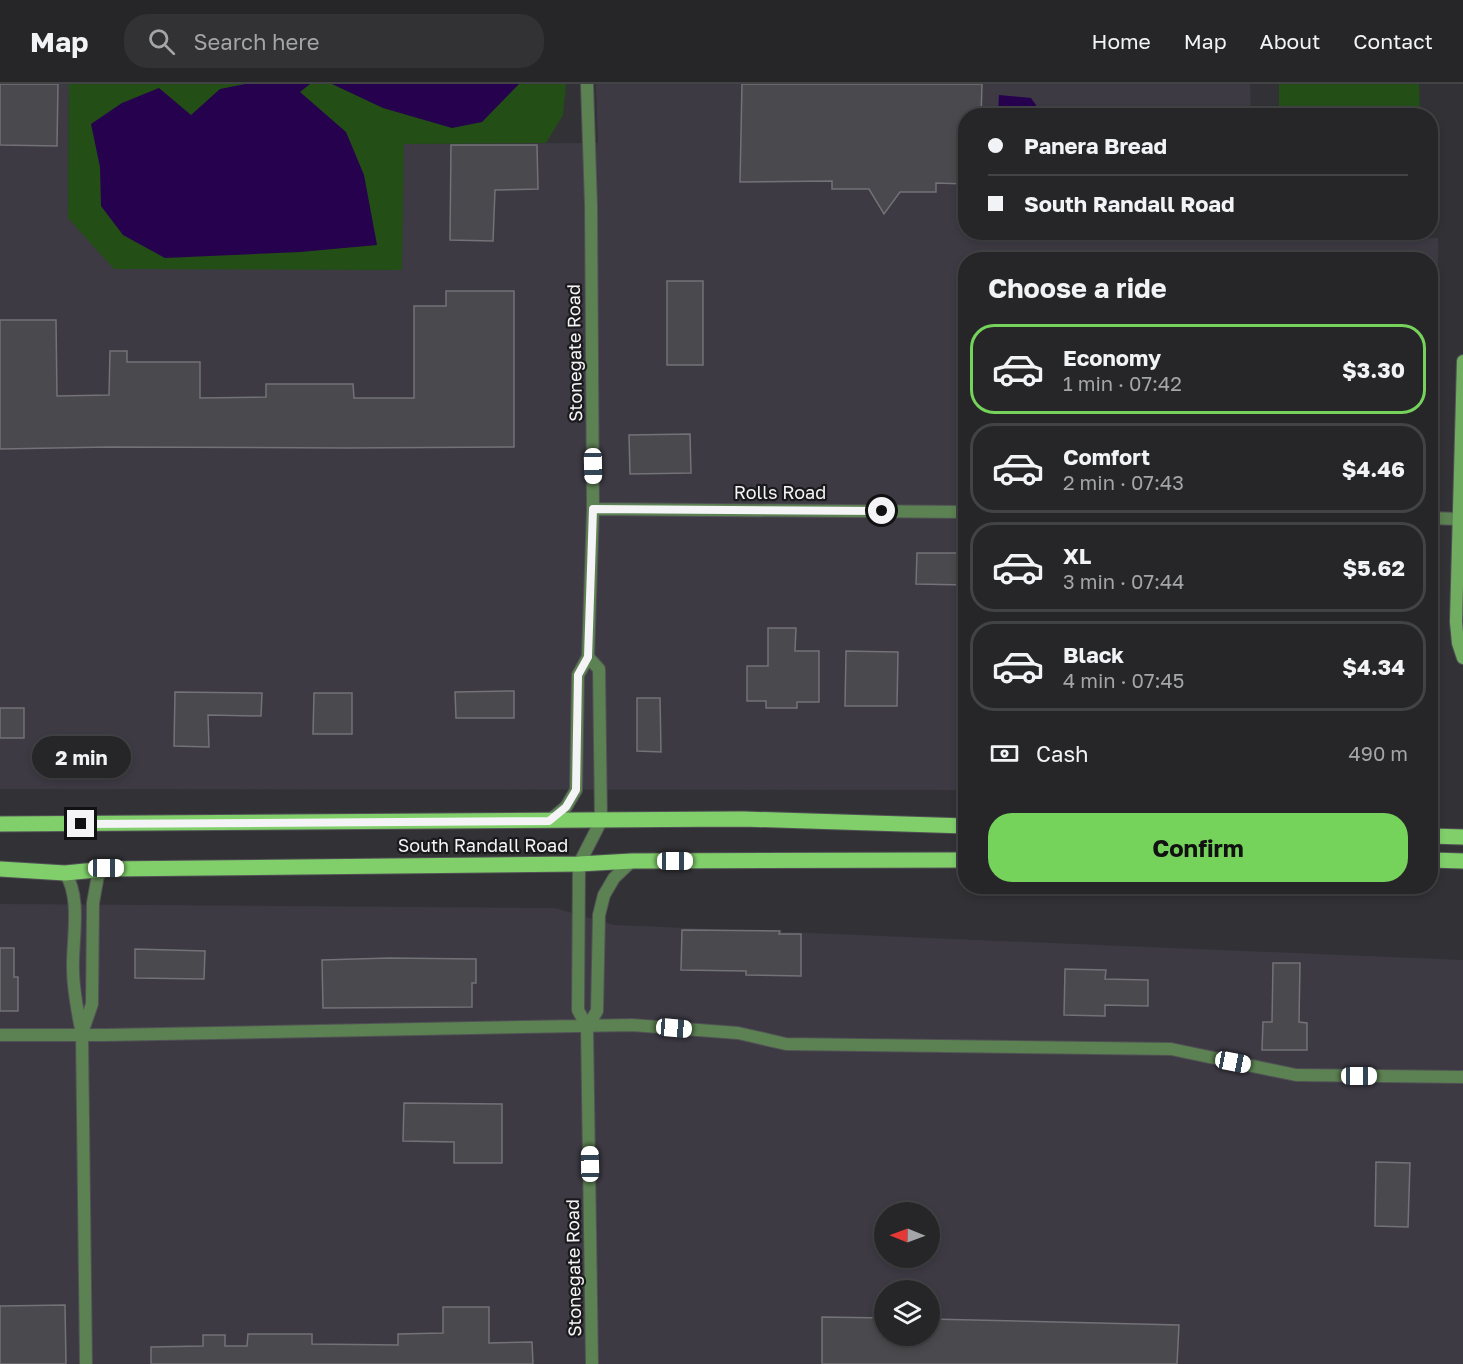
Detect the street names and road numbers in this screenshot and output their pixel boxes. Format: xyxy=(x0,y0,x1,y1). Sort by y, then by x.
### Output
street label: Stonegate Road xyxy=(562,284,586,422)
street label: Rolls Road xyxy=(734,481,826,503)
street label: South Randall Road xyxy=(398,834,568,856)
street label: Stonegate Road xyxy=(561,1199,585,1337)

